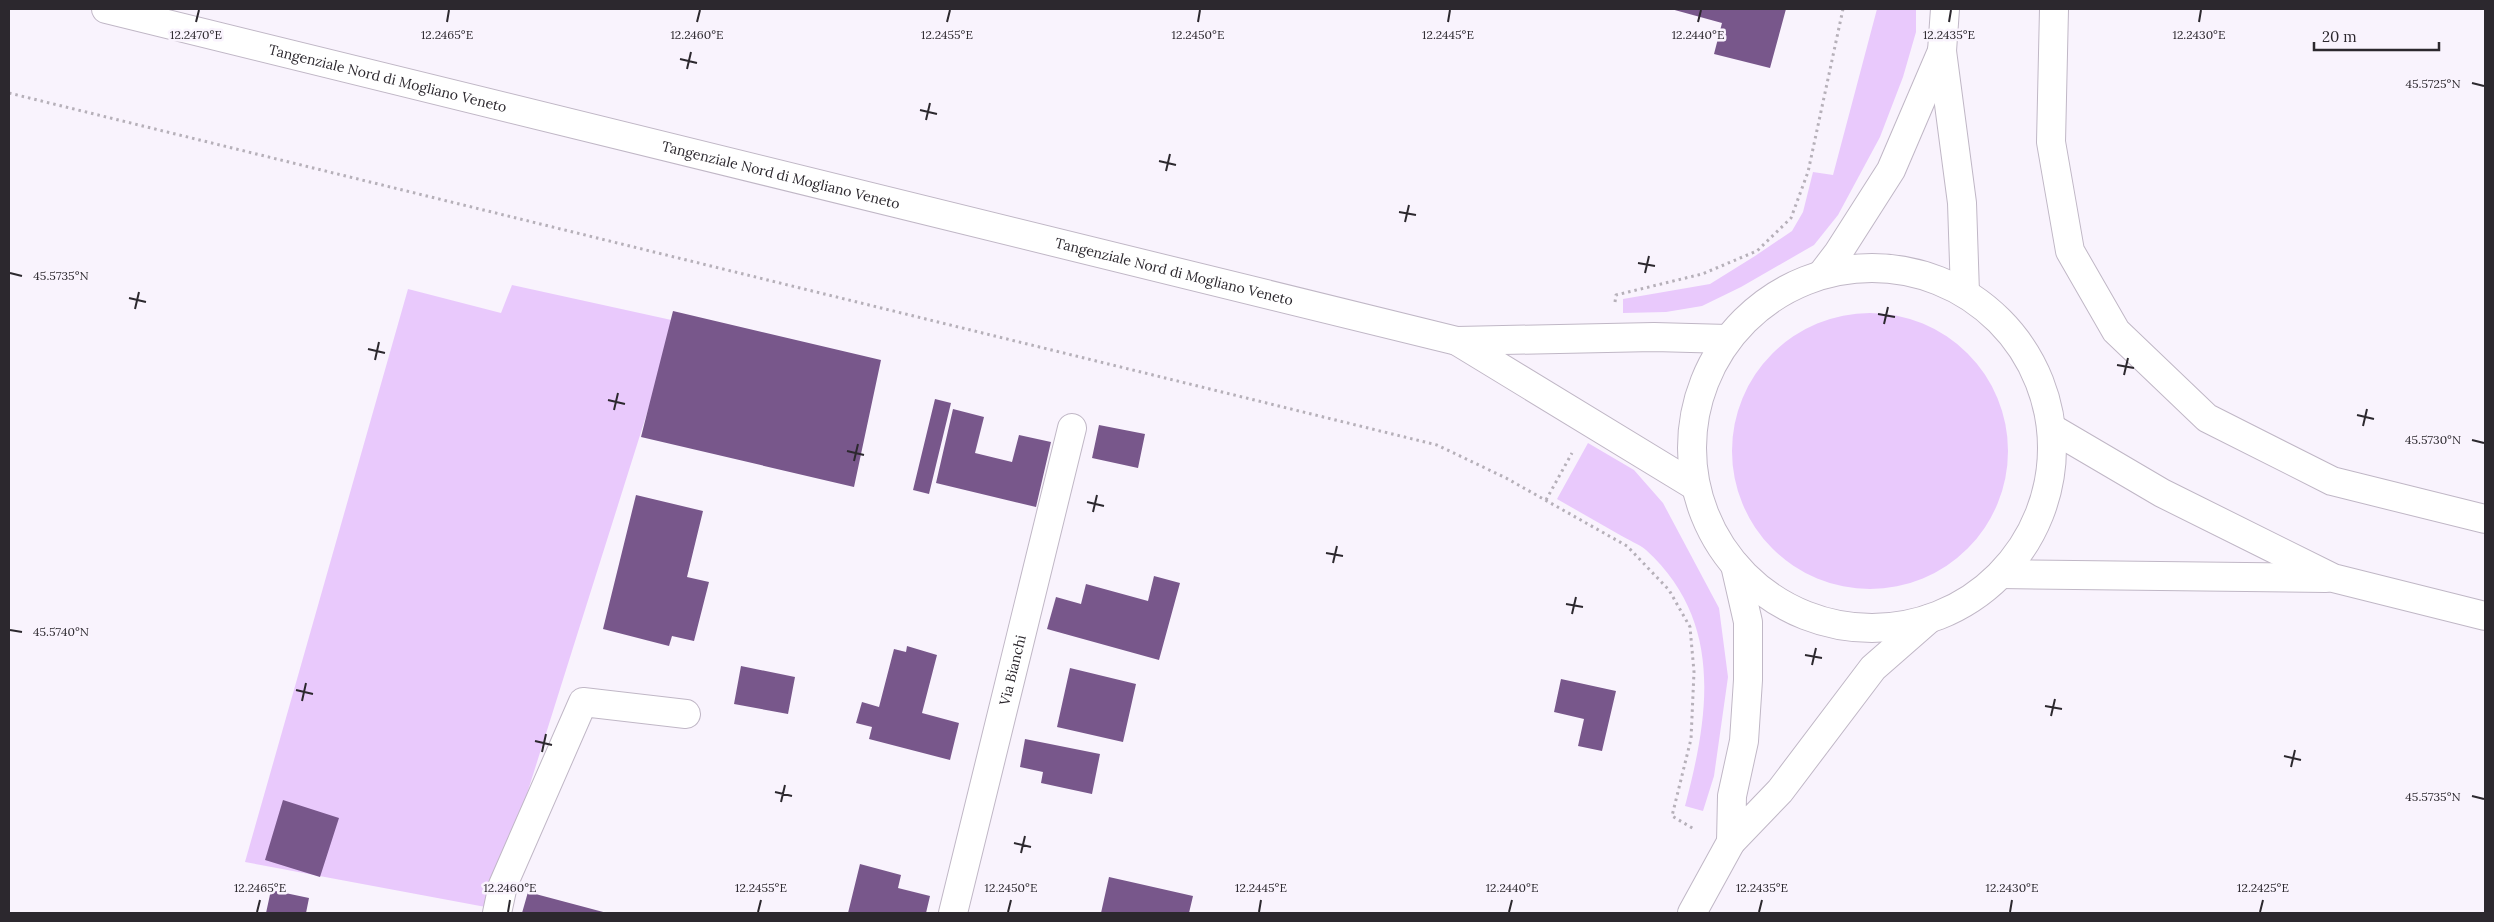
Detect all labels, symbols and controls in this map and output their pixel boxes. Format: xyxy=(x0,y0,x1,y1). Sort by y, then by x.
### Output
scale bar xyxy=(2314,20,2439,52)
text: 12.2470°E xyxy=(170,27,222,42)
text: 12.2465°E xyxy=(421,27,473,42)
text: 12.2460°E xyxy=(670,27,724,42)
text: 12.2455°E xyxy=(921,27,973,42)
text: 12.2450°E xyxy=(1172,27,1224,42)
text: 12.2445°E xyxy=(1422,27,1474,42)
text: 12.2440°E xyxy=(1672,27,1724,42)
text: 12.2435°E xyxy=(1923,27,1975,42)
text: 12.2430°E xyxy=(2173,27,2225,42)
text: 20 m xyxy=(2322,27,2357,46)
street label: Tangenziale Nord di Mogliano Veneto xyxy=(267,40,509,116)
text: 45.5725°N xyxy=(2405,76,2461,91)
street label: Tangenziale Nord di Mogliano Veneto xyxy=(660,137,902,213)
street label: Tangenziale Nord di Mogliano Veneto xyxy=(1053,234,1295,309)
text: 45.5735°N xyxy=(33,268,89,283)
text: 45.5730°N xyxy=(2405,432,2461,447)
text: 45.5740°N xyxy=(33,624,89,639)
street label: Via Bianchi xyxy=(995,633,1030,708)
text: 45.5735°N xyxy=(2405,789,2461,804)
text: 12.2465°E xyxy=(234,880,286,895)
text: 12.2460°E xyxy=(483,880,537,895)
text: 12.2455°E xyxy=(735,880,787,895)
text: 12.2450°E xyxy=(985,880,1037,895)
text: 12.2445°E xyxy=(1235,880,1287,895)
text: 12.2440°E xyxy=(1486,880,1538,895)
text: 12.2435°E xyxy=(1736,880,1788,895)
text: 12.2430°E xyxy=(1986,880,2038,895)
text: 12.2425°E xyxy=(2237,880,2289,895)

